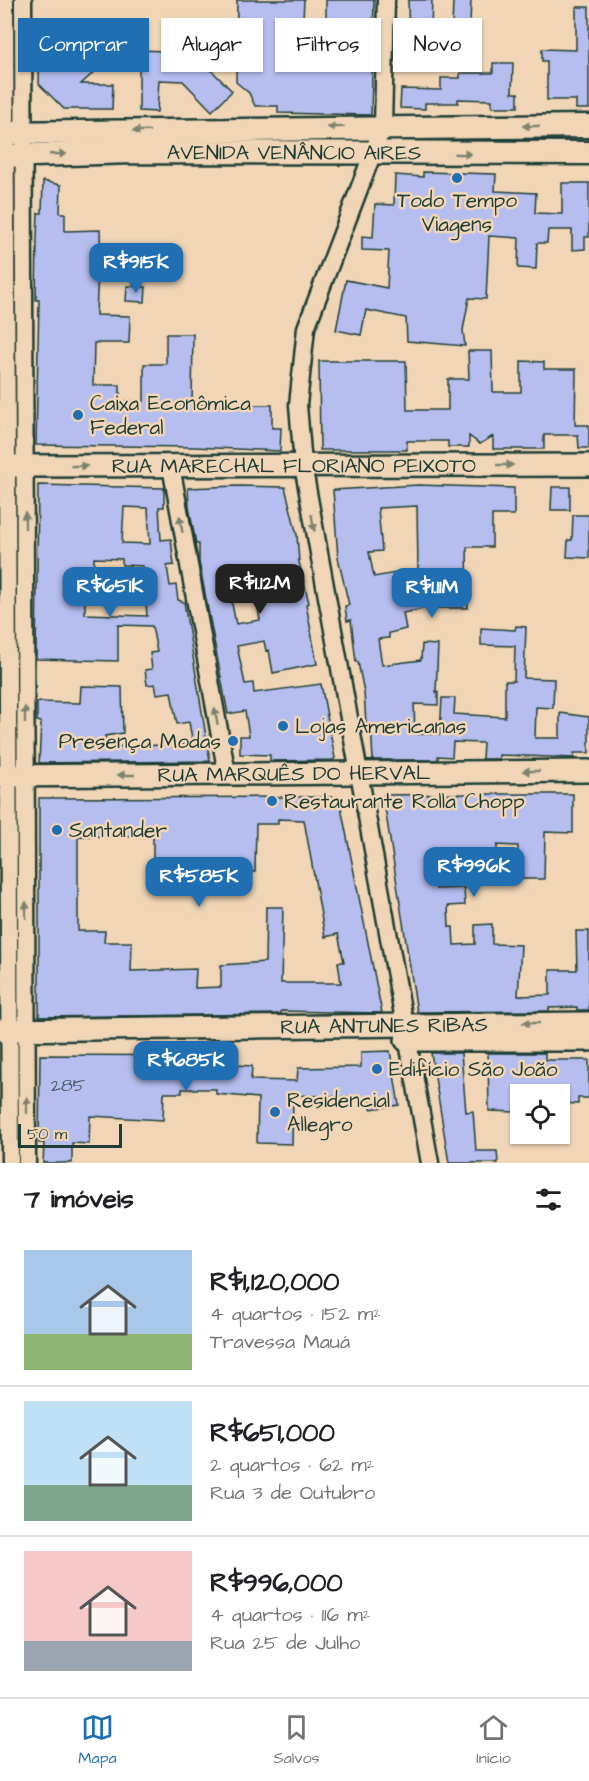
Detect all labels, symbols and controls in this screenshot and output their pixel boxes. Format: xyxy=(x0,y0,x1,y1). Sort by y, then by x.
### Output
chip: Comprar xyxy=(18,18,149,72)
chip: Alugar xyxy=(161,18,263,72)
chip: Filtros xyxy=(275,18,381,72)
chip: Novo xyxy=(393,18,482,72)
one-way arrow xyxy=(521,121,540,131)
one-way arrow xyxy=(326,122,345,132)
one-way arrow xyxy=(131,126,150,135)
street label: AVENIDA VENÂNCIO AIRES xyxy=(167,138,421,167)
one-way arrow xyxy=(454,149,473,159)
one-way arrow xyxy=(49,150,68,159)
marker: Todo Tempo Viagens xyxy=(450,171,464,185)
place label: Todo Tempo Viagens xyxy=(397,186,517,241)
pin: R$915K xyxy=(87,243,185,294)
text: R$915K xyxy=(103,248,169,276)
place label: Caixa Econômica Federal xyxy=(90,389,251,442)
marker: Caixa Econômica Federal xyxy=(71,408,85,422)
street label: RUA MARECHAL FLORIANO PEIXOTO xyxy=(112,451,476,480)
one-way arrow xyxy=(496,460,515,470)
one-way arrow xyxy=(70,461,89,471)
one-way arrow xyxy=(20,510,30,529)
one-way arrow xyxy=(309,514,318,533)
one-way arrow xyxy=(177,515,186,534)
pin: R$1.12M xyxy=(205,564,315,615)
pin: R$651K xyxy=(61,567,159,618)
pin: R$1.11M xyxy=(377,568,487,619)
text: R$1.12M xyxy=(229,569,291,597)
text: R$651K xyxy=(77,572,143,600)
text: R$1.11M xyxy=(406,573,458,601)
one-way arrow xyxy=(20,705,30,724)
one-way arrow xyxy=(212,707,221,726)
place label: Lojas Americanas xyxy=(295,712,466,741)
marker: Lojas Americanas xyxy=(276,719,290,733)
place label: Presença Modas xyxy=(59,727,221,756)
marker: Presença Modas xyxy=(226,734,240,748)
street label: RUA MARQUÊS DO HERVAL xyxy=(157,758,431,789)
one-way arrow xyxy=(521,766,540,776)
one-way arrow xyxy=(116,770,135,780)
place label: Restaurante Rolla Chopp xyxy=(284,787,525,817)
marker: Restaurante Rolla Chopp xyxy=(265,794,279,808)
place label: Santander xyxy=(69,816,167,845)
marker: Santander xyxy=(50,823,64,837)
pin: R$996K xyxy=(425,847,523,898)
text: R$996K xyxy=(438,852,510,880)
pin: R$585K xyxy=(150,857,248,908)
text: R$585K xyxy=(160,862,238,890)
one-way arrow xyxy=(21,900,31,919)
street label: RUA ANTUNES RIBAS xyxy=(280,1010,488,1041)
one-way arrow xyxy=(521,1018,540,1028)
pin: R$685K xyxy=(137,1041,235,1092)
text: R$685K xyxy=(147,1046,225,1074)
place label: Edifício São João xyxy=(389,1055,558,1084)
marker: Edifício São João xyxy=(370,1062,384,1076)
house number: 285 xyxy=(51,1073,86,1098)
map controls xyxy=(510,1084,570,1144)
button: locate xyxy=(510,1084,570,1144)
place label: Residencial Allegro xyxy=(287,1086,390,1141)
one-way arrow xyxy=(22,1095,32,1114)
marker: Residencial Allegro xyxy=(268,1105,282,1119)
scale bar xyxy=(18,1121,122,1148)
text: 50 m xyxy=(27,1123,67,1145)
text: 7 imóveis xyxy=(24,1181,134,1217)
icon: filters xyxy=(532,1183,565,1216)
text: R$1,120,000 xyxy=(210,1264,339,1300)
icon: home xyxy=(72,1274,144,1346)
text: 4 quartos · 152 m² xyxy=(210,1300,381,1328)
text: Travessa Mauá xyxy=(210,1328,350,1356)
text: R$651,000 xyxy=(210,1415,335,1451)
icon: home xyxy=(72,1425,144,1497)
text: 2 quartos · 62 m² xyxy=(210,1451,374,1479)
text: Rua 3 de Outubro xyxy=(210,1479,375,1507)
text: R$996,000 xyxy=(210,1565,343,1601)
icon: home xyxy=(72,1575,144,1647)
text: 4 quartos · 116 m² xyxy=(210,1601,370,1629)
text: Rua 25 de Julho xyxy=(210,1629,360,1657)
tab: Mapa xyxy=(78,1711,117,1769)
tab: Salvos xyxy=(273,1711,320,1769)
tab: Início xyxy=(476,1711,511,1769)

